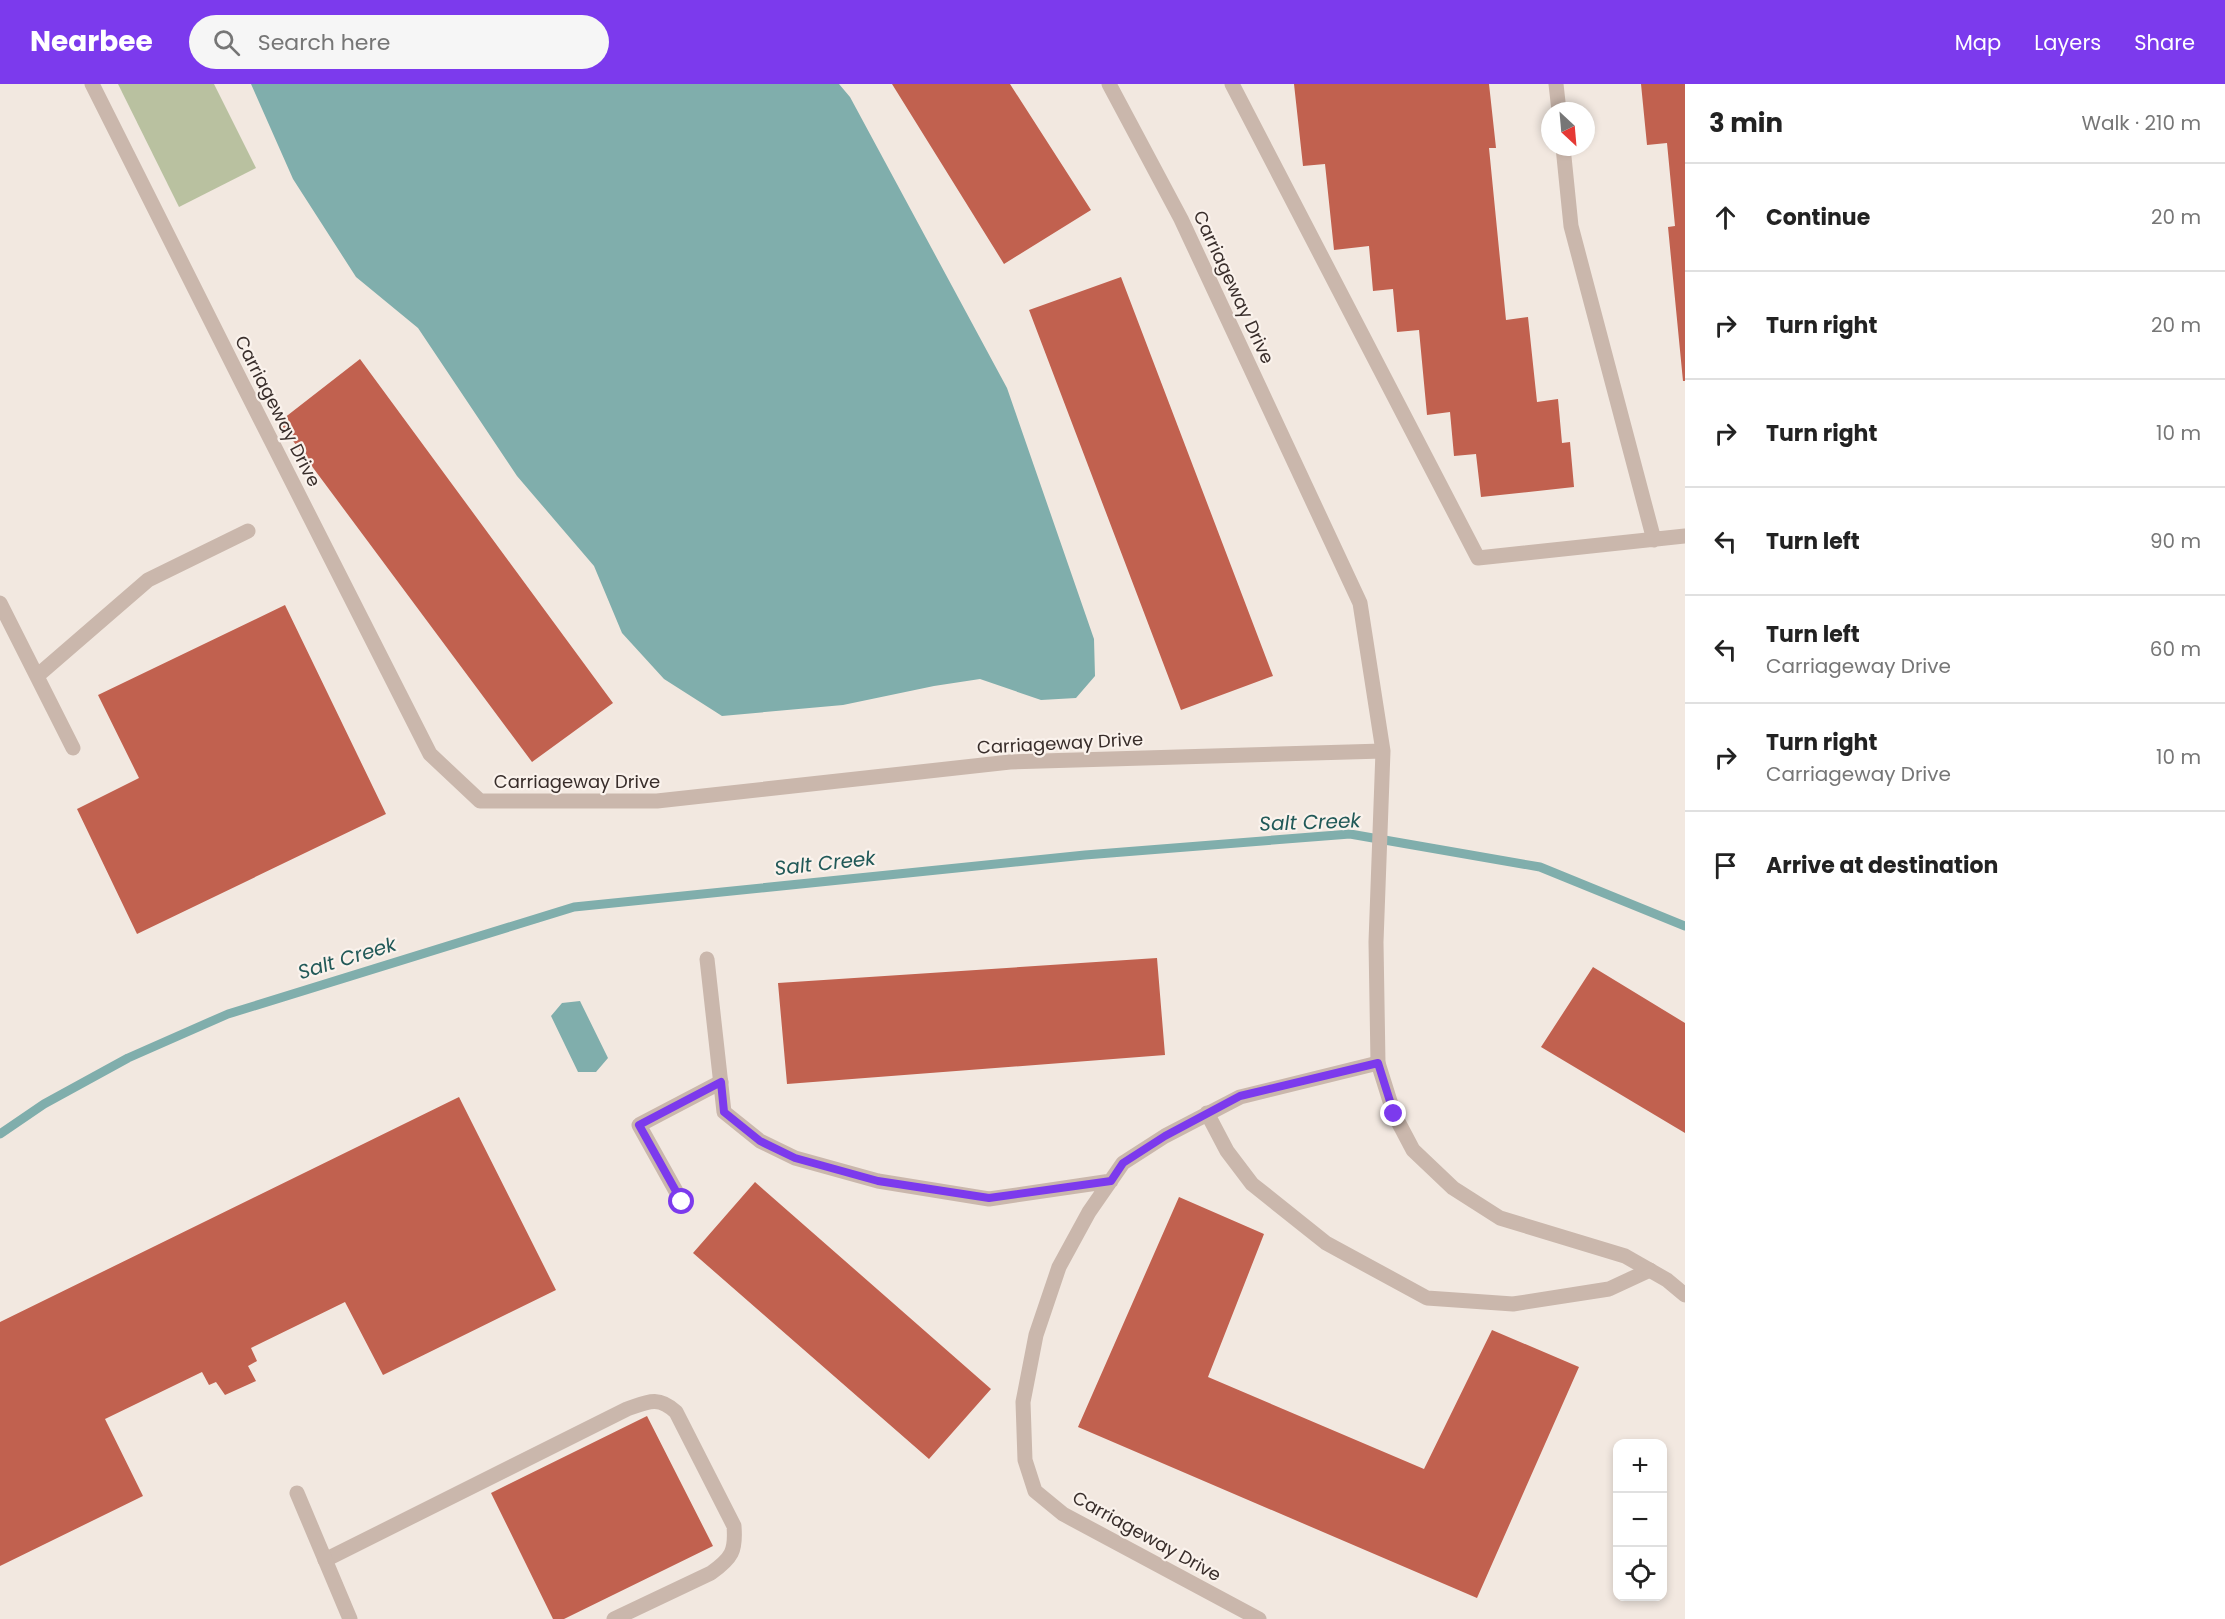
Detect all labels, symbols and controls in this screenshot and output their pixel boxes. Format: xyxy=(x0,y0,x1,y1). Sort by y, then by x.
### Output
search box xyxy=(189,15,609,69)
text: Nearbee xyxy=(30,22,153,61)
icon: search xyxy=(210,26,243,59)
text: Search here xyxy=(258,27,390,58)
text: Map xyxy=(1955,28,2001,57)
text: Layers xyxy=(2034,28,2101,57)
text: Share xyxy=(2134,28,2195,57)
north arrow xyxy=(1541,102,1595,156)
text: 3 min xyxy=(1709,105,1783,141)
text: Walk · 210 m xyxy=(2081,109,2201,137)
icon: ahead xyxy=(1709,201,1742,234)
text: Continue xyxy=(1766,202,1870,233)
text: 20 m xyxy=(2151,203,2201,231)
street label: Carriageway Drive xyxy=(1188,206,1280,368)
icon: right xyxy=(1709,309,1742,342)
text: Turn right xyxy=(1766,310,1877,341)
text: 20 m xyxy=(2151,311,2201,339)
street label: Carriageway Drive xyxy=(229,331,327,491)
icon: right xyxy=(1709,417,1742,450)
text: Turn right xyxy=(1766,418,1877,449)
text: 10 m xyxy=(2156,419,2201,447)
icon: left xyxy=(1709,525,1742,558)
text: Turn left xyxy=(1766,526,1860,557)
text: 90 m xyxy=(2150,527,2201,555)
text: Turn left xyxy=(1766,619,1860,650)
icon: left xyxy=(1709,633,1742,666)
text: 60 m xyxy=(2150,635,2201,663)
text: Carriageway Drive xyxy=(1766,652,1951,680)
street label: Carriageway Drive xyxy=(976,726,1144,760)
text: Turn right xyxy=(1766,727,1877,758)
icon: right xyxy=(1709,741,1742,774)
text: 10 m xyxy=(2156,743,2201,771)
text: Carriageway Drive xyxy=(1766,760,1951,788)
street label: Carriageway Drive xyxy=(494,769,660,794)
water label: Salt Creek xyxy=(1259,806,1363,838)
water label: Salt Creek xyxy=(773,844,879,882)
icon: arrive xyxy=(1709,849,1742,882)
text: Arrive at destination xyxy=(1766,850,1998,881)
water label: Salt Creek xyxy=(294,929,401,986)
route end xyxy=(1380,1100,1406,1126)
route start xyxy=(668,1188,694,1214)
map controls xyxy=(1613,1439,1667,1601)
button: + xyxy=(1613,1439,1667,1493)
street label: Carriageway Drive xyxy=(1068,1485,1226,1587)
button: − xyxy=(1613,1493,1667,1547)
button: locate xyxy=(1613,1547,1667,1601)

